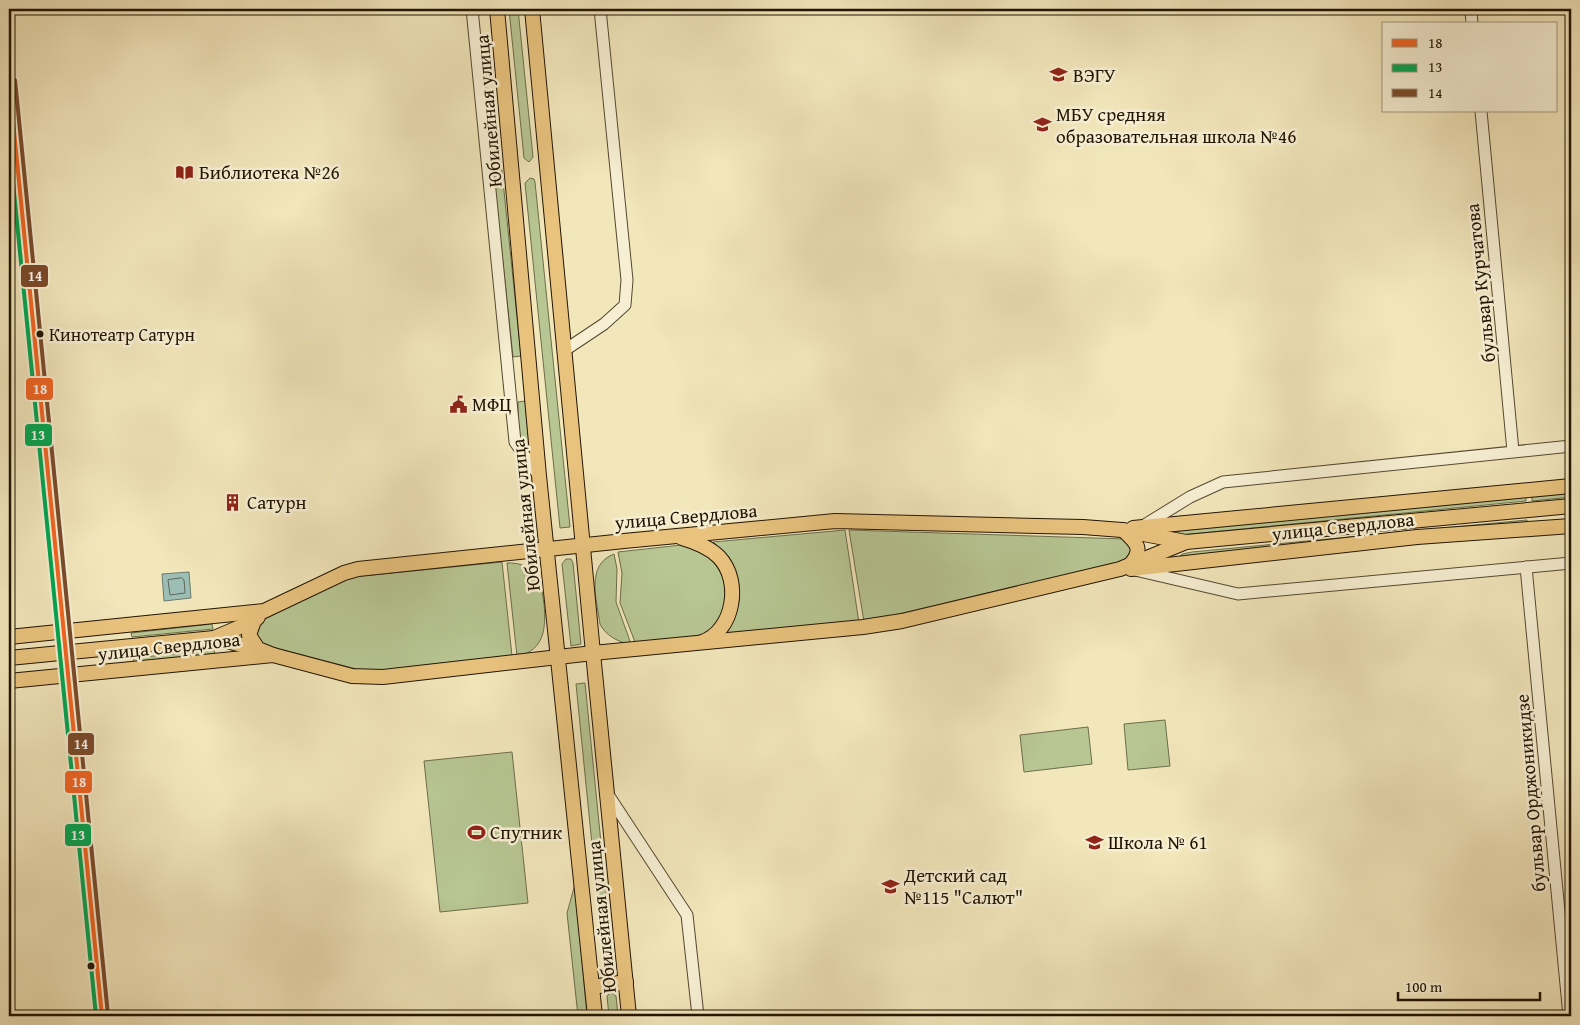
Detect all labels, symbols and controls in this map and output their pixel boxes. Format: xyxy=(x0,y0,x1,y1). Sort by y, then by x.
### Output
legend xyxy=(1382,22,1558,112)
text: 18 xyxy=(1428,32,1442,53)
street label: Юбилейная улица xyxy=(467,34,509,188)
text: 13 xyxy=(1428,56,1442,77)
place label: ВЭГУ xyxy=(1073,61,1116,89)
school or university icon: ВЭГУ xyxy=(1049,65,1069,85)
text: 14 xyxy=(1428,82,1442,103)
place label: МБУ средняя образовательная школа №46 xyxy=(1056,100,1296,150)
school or university icon: МБУ средняя образовательная школа №46 xyxy=(1032,115,1052,135)
place label: Библиотека №26 xyxy=(199,158,340,186)
library icon: Библиотека №26 xyxy=(175,162,195,182)
street label: бульвар Курчатова xyxy=(1458,202,1502,364)
line badge: 14 xyxy=(20,264,49,288)
text: 14 xyxy=(28,266,42,286)
place label: Кинотеатр Сатурн xyxy=(49,321,195,348)
marker: Кинотеатр Сатурн xyxy=(35,329,45,339)
line badge: 18 xyxy=(25,377,54,401)
text: 18 xyxy=(33,379,47,399)
place label: МФЦ xyxy=(472,390,512,418)
public building icon: МФЦ xyxy=(448,394,468,414)
line badge: 13 xyxy=(24,423,53,447)
text: 13 xyxy=(31,425,45,445)
street label: Юбилейная улица xyxy=(503,437,547,593)
place label: Сатурн xyxy=(247,488,307,516)
building icon: Сатурн xyxy=(223,492,243,512)
street label: улица Свердлова xyxy=(613,496,758,536)
street label: улица Свердлова xyxy=(1269,505,1416,548)
street label: улица Свердлова xyxy=(95,625,242,668)
street label: бульвар Орджоникидзе xyxy=(1507,693,1553,893)
line badge: 14 xyxy=(67,732,95,756)
text: 14 xyxy=(74,734,88,754)
line badge: 18 xyxy=(64,770,93,794)
text: 18 xyxy=(72,772,86,792)
place label: Спутник xyxy=(490,818,562,846)
sports icon: Спутник xyxy=(466,822,486,842)
line badge: 13 xyxy=(64,823,92,847)
text: 13 xyxy=(71,825,85,845)
place label: Школа № 61 xyxy=(1108,828,1208,856)
school or university icon: Школа № 61 xyxy=(1084,832,1104,852)
street label: Юбилейная улица xyxy=(579,839,623,995)
place label: Детский сад №115 "Салют" xyxy=(903,861,1023,911)
school or university icon: Детский сад №115 "Салют" xyxy=(880,876,900,896)
unlabelled marker xyxy=(86,961,96,971)
scale bar xyxy=(1398,970,1540,1002)
text: 100 m xyxy=(1405,976,1443,997)

